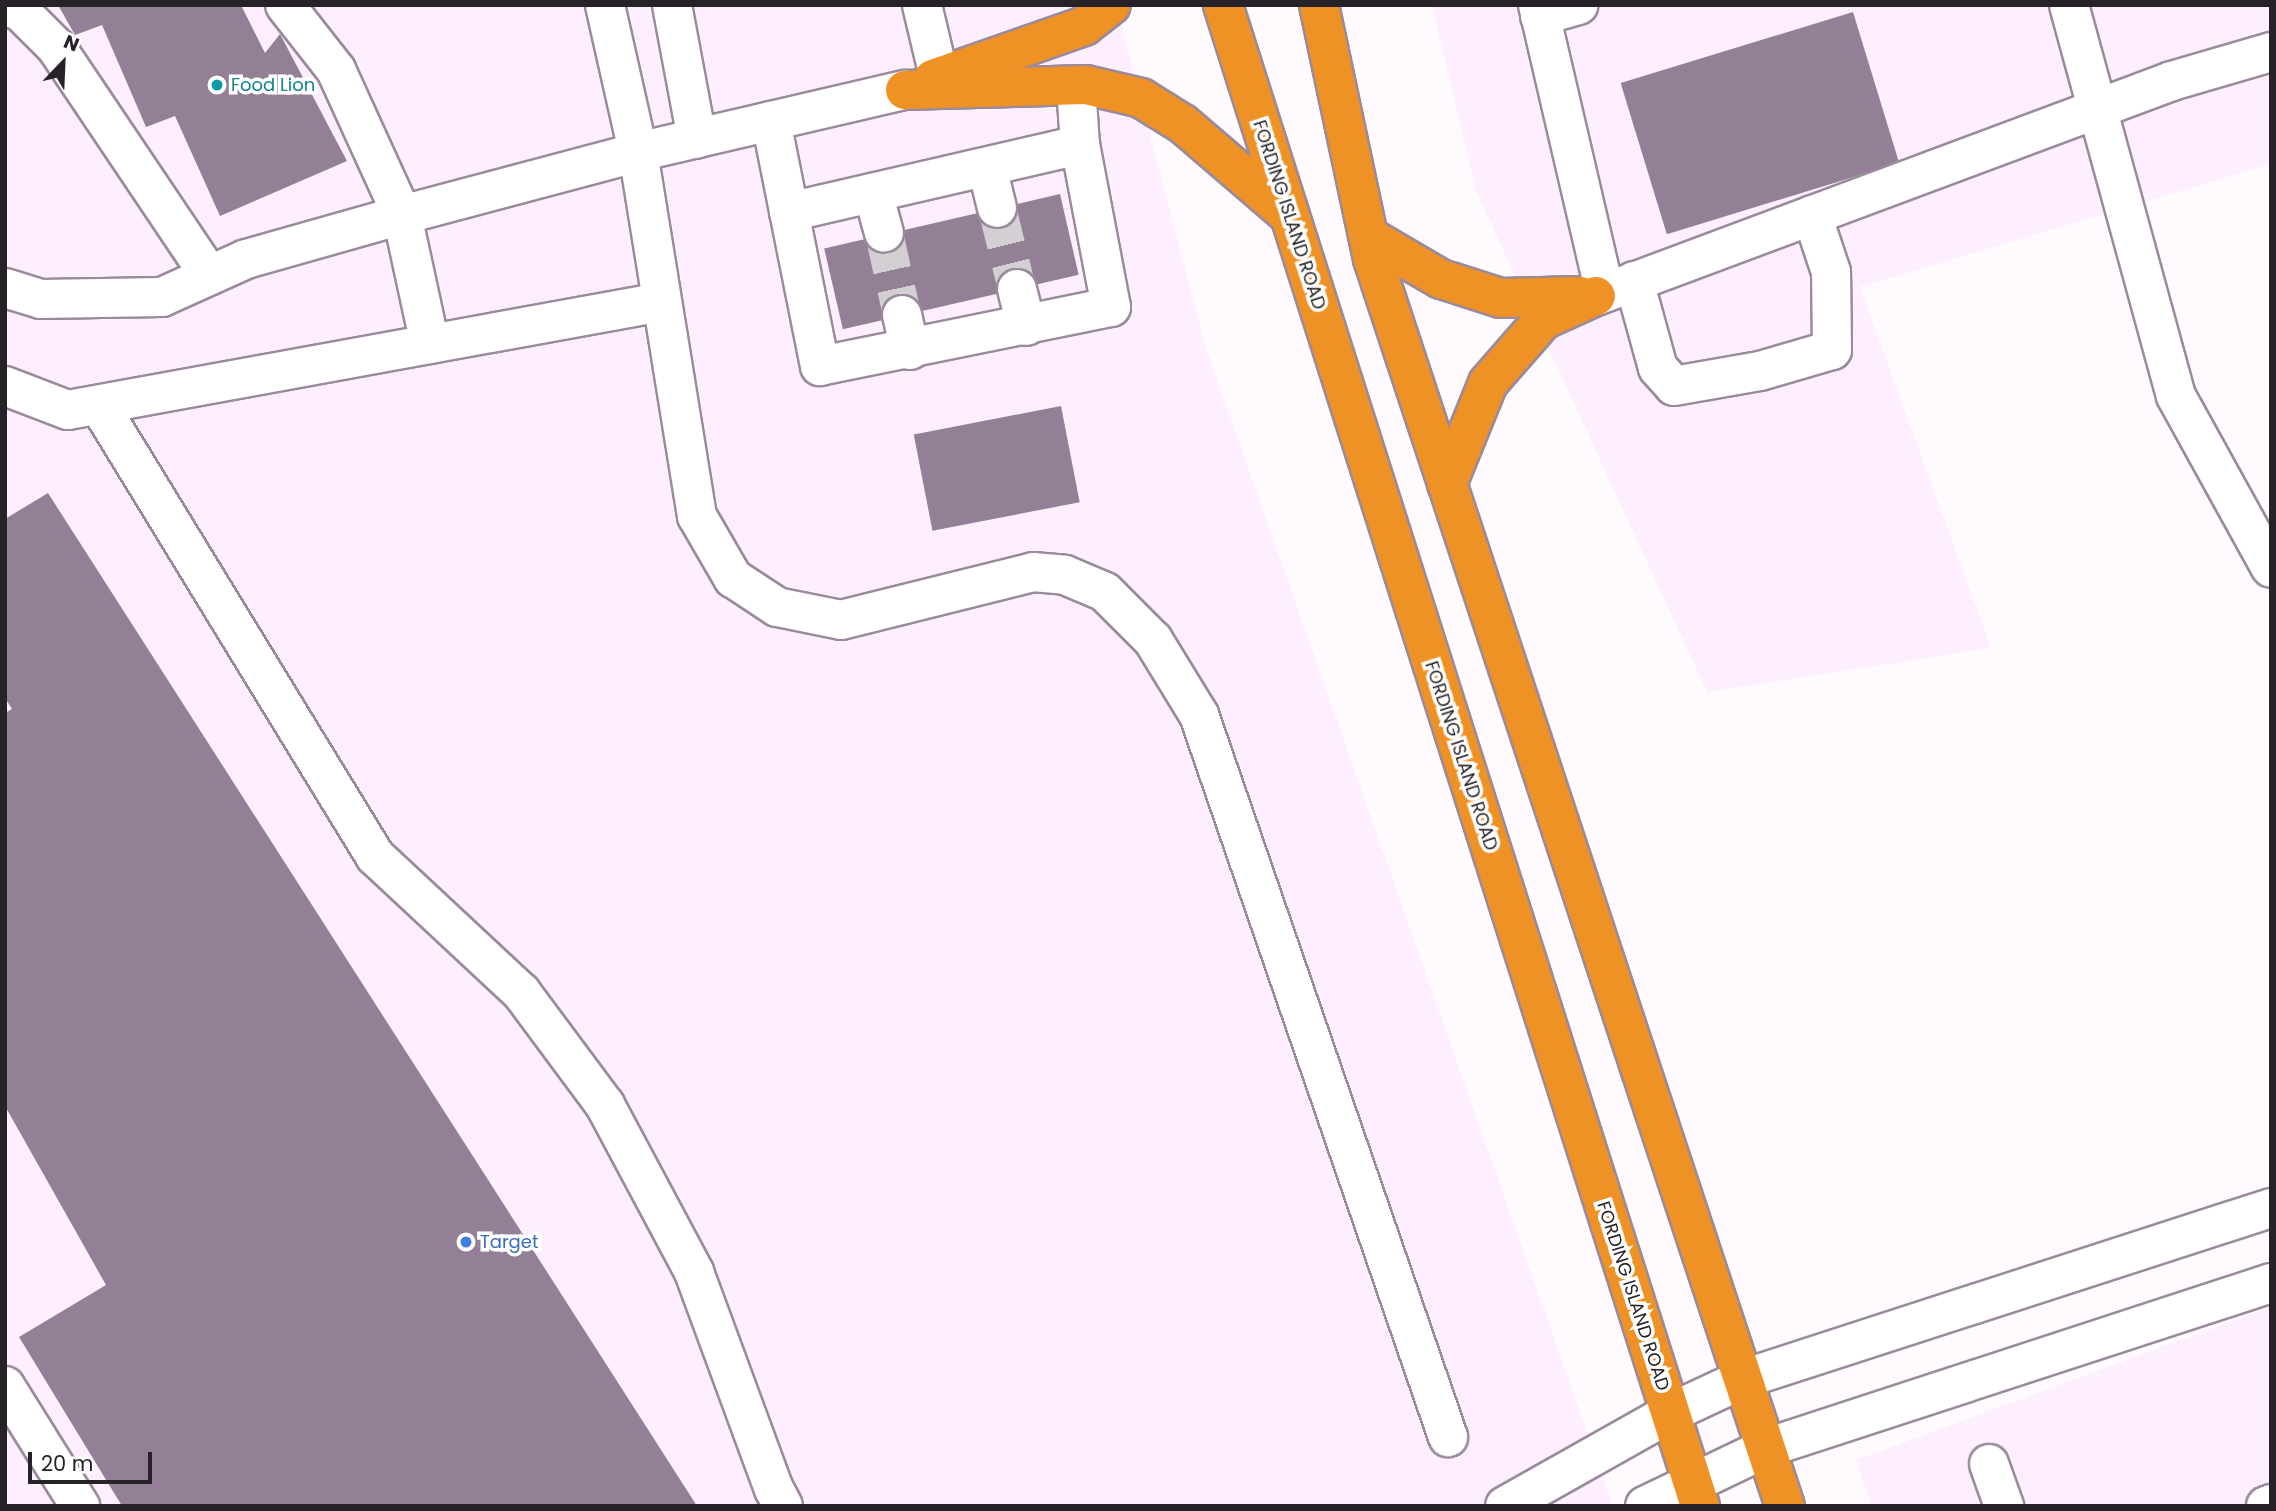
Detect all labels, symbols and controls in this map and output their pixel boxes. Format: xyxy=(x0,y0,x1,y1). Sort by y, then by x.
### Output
north arrow xyxy=(28,28,98,98)
text: N xyxy=(60,28,83,58)
place label: Food Lion xyxy=(231,74,315,96)
marker: Food Lion xyxy=(209,77,225,93)
street label: FORDING ISLAND ROAD xyxy=(1248,118,1330,312)
street label: FORDING ISLAND ROAD xyxy=(1420,659,1502,853)
street label: FORDING ISLAND ROAD xyxy=(1592,1199,1674,1393)
place label: Target xyxy=(480,1231,538,1253)
marker: Target xyxy=(458,1234,474,1250)
scale bar xyxy=(32,1438,156,1482)
text: 20 m xyxy=(41,1449,94,1478)

